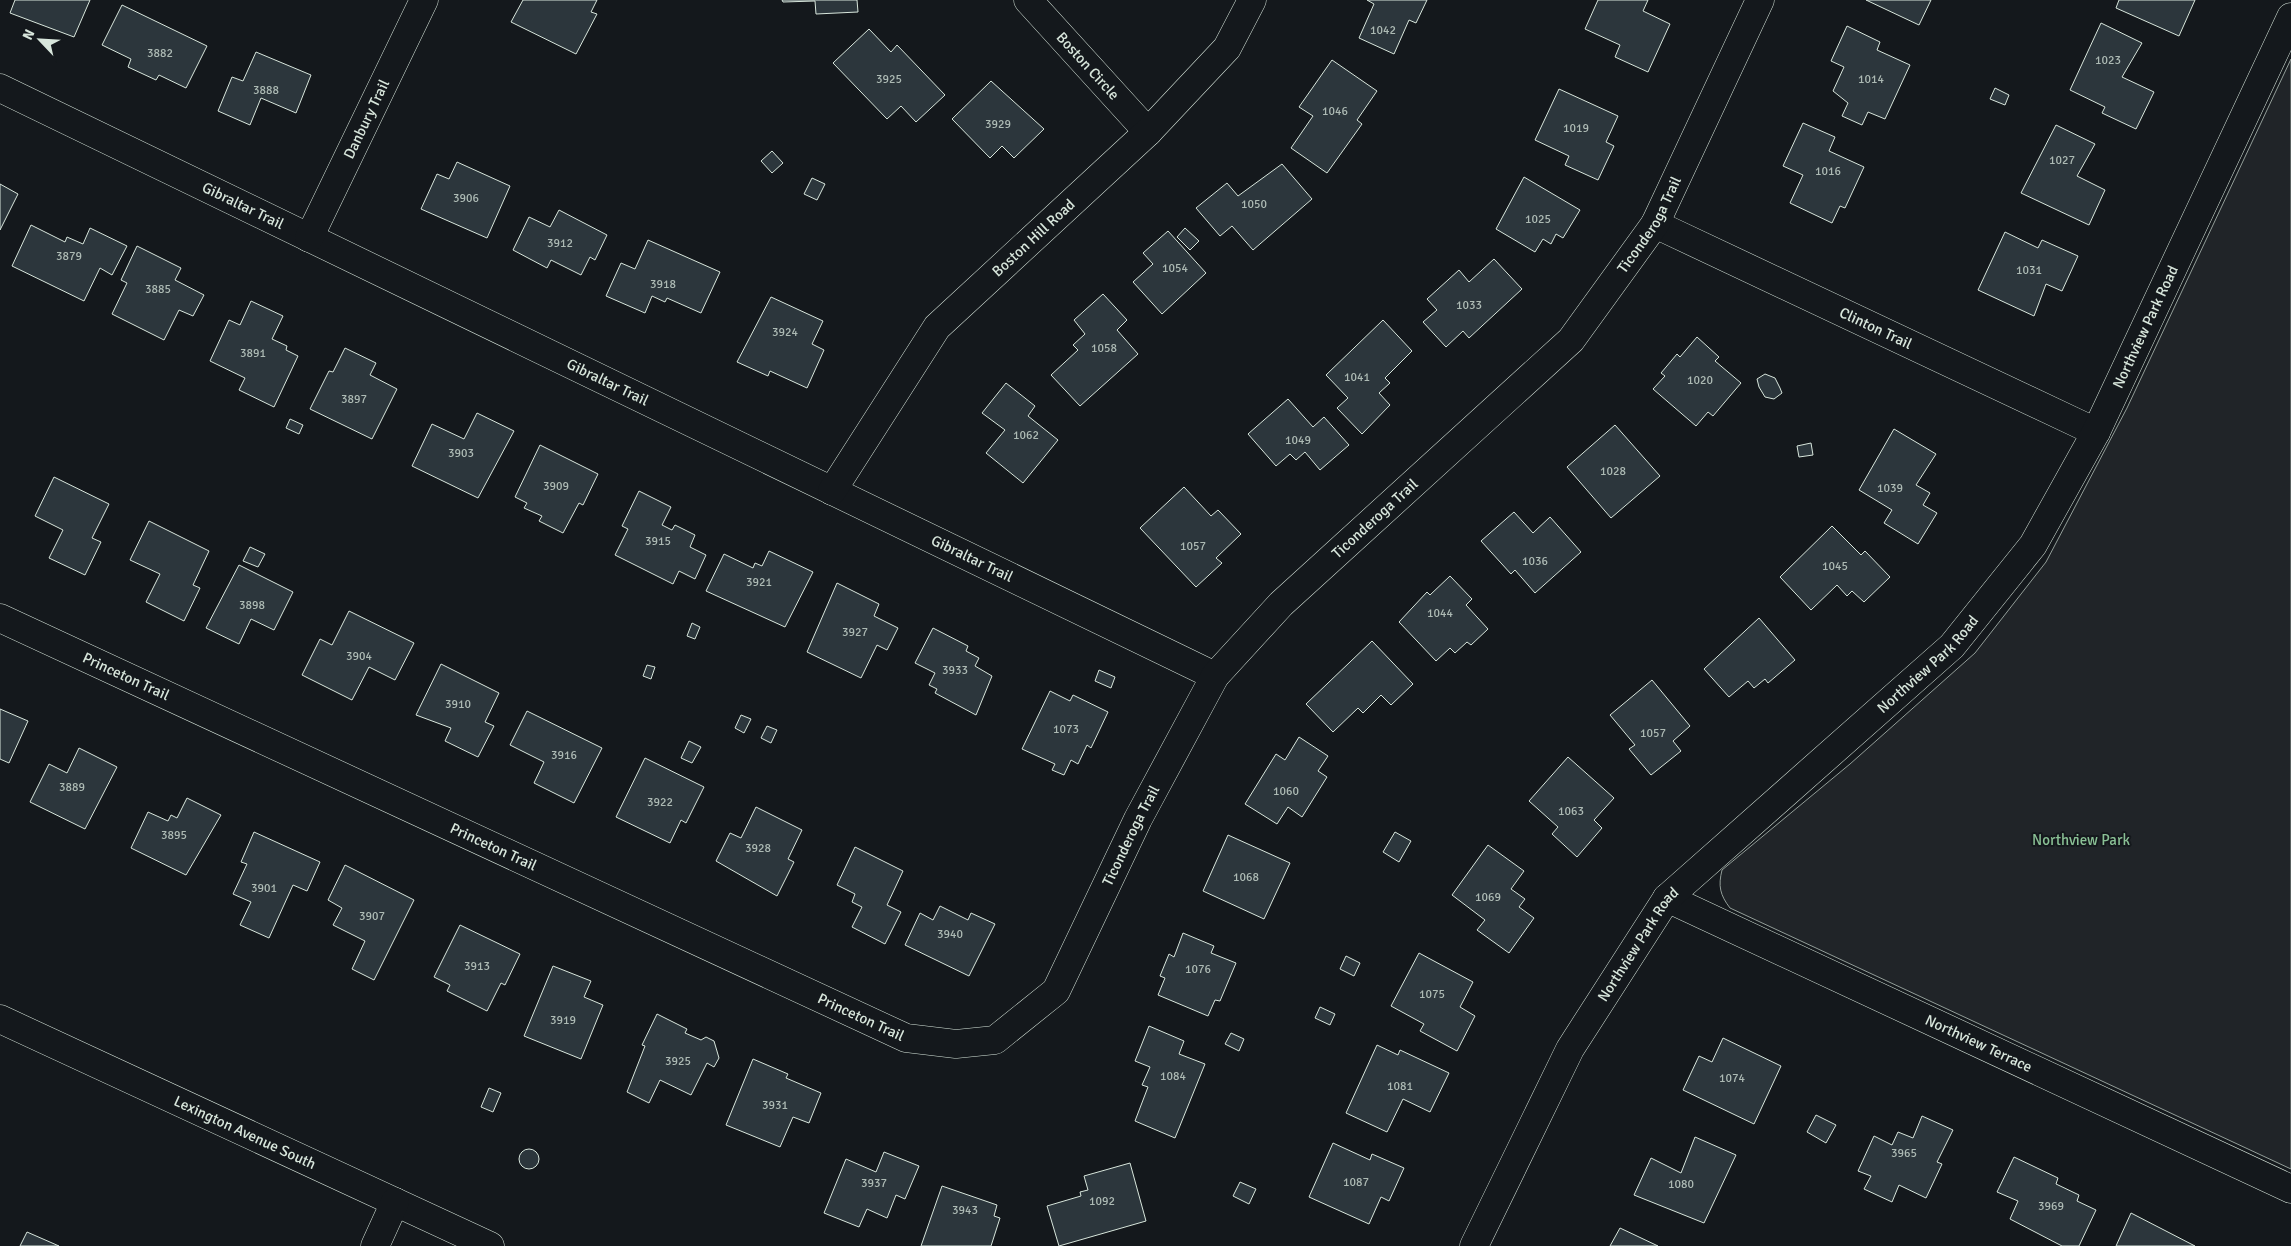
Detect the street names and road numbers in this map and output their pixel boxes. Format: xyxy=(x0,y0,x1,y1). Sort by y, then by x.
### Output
street label: Boston Circle xyxy=(1053,28,1123,103)
street label: Danbury Trail xyxy=(340,77,393,162)
street label: Ticonderoga Trail xyxy=(1613,173,1685,277)
street label: Gibraltar Trail xyxy=(199,178,287,233)
street label: Boston Hill Road xyxy=(988,195,1079,281)
street label: Northview Park Road xyxy=(2109,263,2182,391)
street label: Clinton Trail xyxy=(1836,303,1915,353)
street label: Gibraltar Trail xyxy=(564,355,651,409)
street label: Ticonderoga Trail xyxy=(1328,475,1422,562)
street label: Gibraltar Trail xyxy=(928,531,1016,586)
street label: Northview Park Road xyxy=(1873,612,1982,717)
street label: Princeton Trail xyxy=(80,649,172,704)
street label: Ticonderoga Trail xyxy=(1098,782,1163,889)
street label: Princeton Trail xyxy=(447,819,540,875)
street label: Northview Park Road xyxy=(1594,883,1682,1005)
street label: Princeton Trail xyxy=(815,989,907,1045)
street label: Northview Terrace xyxy=(1922,1011,2035,1076)
street label: Lexington Avenue South xyxy=(171,1092,319,1173)

